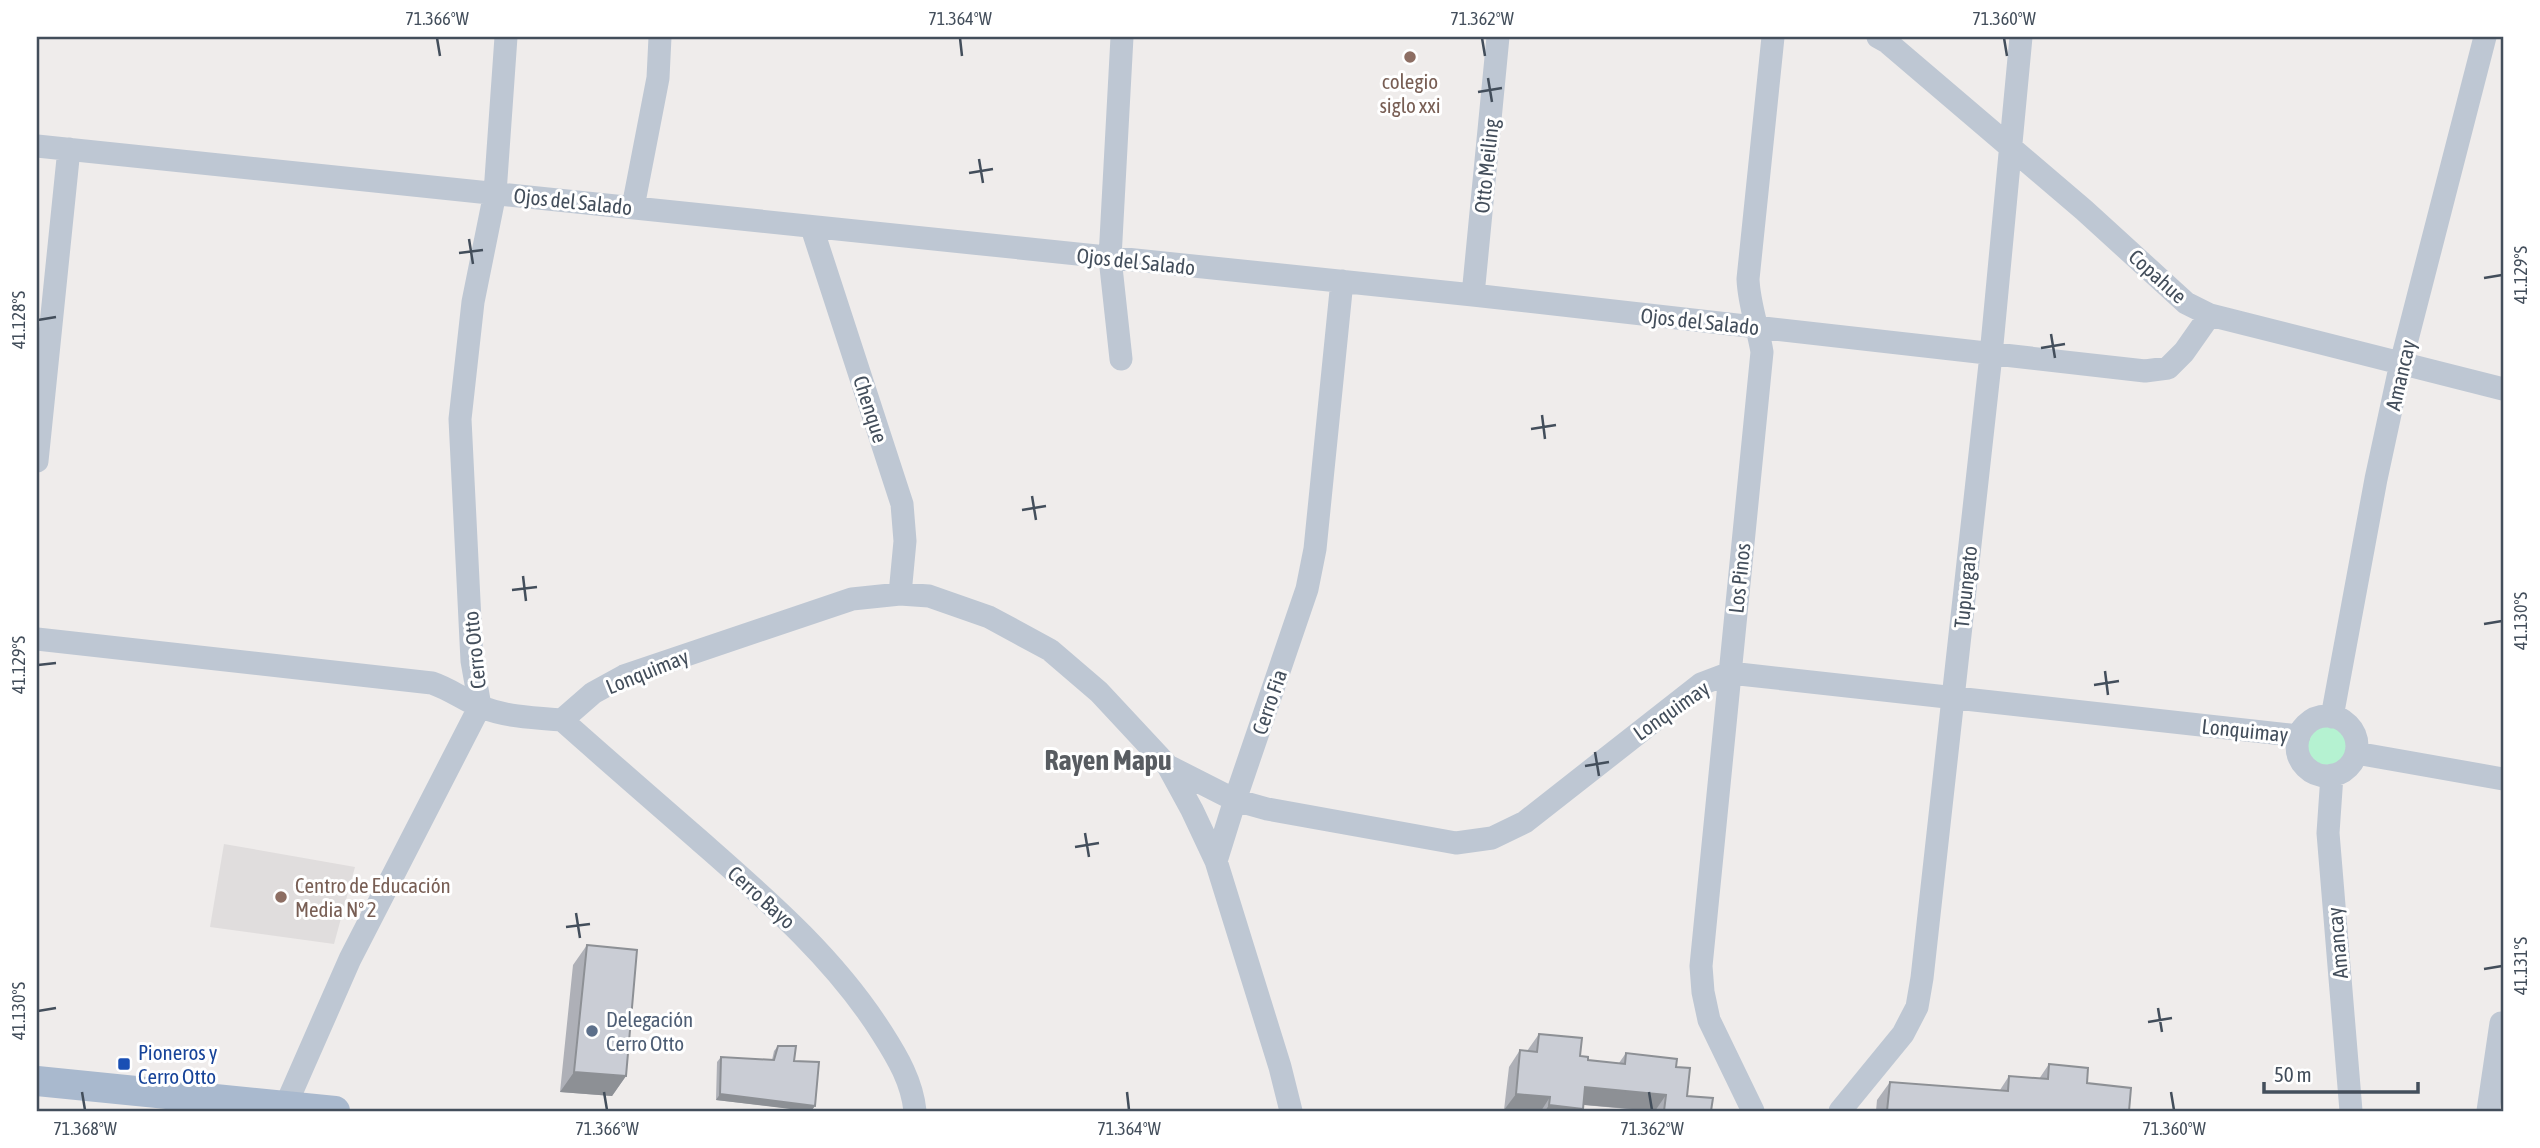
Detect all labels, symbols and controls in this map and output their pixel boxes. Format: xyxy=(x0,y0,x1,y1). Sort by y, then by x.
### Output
text: 71.366°W xyxy=(405,8,469,29)
text: 71.364°W xyxy=(928,8,992,29)
text: 71.362°W xyxy=(1450,8,1514,29)
text: 71.360°W xyxy=(1972,8,2036,29)
marker: colegio siglo xxi xyxy=(1402,49,1418,65)
place label: colegio siglo xxi xyxy=(1379,69,1441,117)
street label: Otto Meiling xyxy=(1469,118,1503,214)
street label: Ojos del Salado xyxy=(513,183,633,219)
street label: Ojos del Salado xyxy=(1076,243,1196,279)
street label: Copahue xyxy=(2124,244,2192,308)
text: 41.129°S xyxy=(2510,246,2531,304)
text: 41.128°S xyxy=(8,291,29,349)
street label: Ojos del Salado xyxy=(1640,303,1760,339)
street label: Amancay xyxy=(2380,337,2420,413)
street label: Chenque xyxy=(849,372,893,446)
street label: Los Pinos xyxy=(1723,542,1755,614)
street label: Tupungato xyxy=(1949,545,1981,629)
text: 41.130°S xyxy=(2510,592,2531,650)
street label: Cerro Otto xyxy=(458,610,490,690)
text: 41.129°S xyxy=(8,636,29,694)
street label: Lonquimay xyxy=(602,644,692,698)
street label: Cerro Fia xyxy=(1247,666,1291,738)
street label: Lonquimay xyxy=(1629,675,1714,745)
street label: Lonquimay xyxy=(2201,714,2290,746)
district label: Rayen Mapu xyxy=(1045,744,1171,776)
street label: Cerro Bayo xyxy=(723,861,801,933)
place label: Centro de Educación Media Nº 2 xyxy=(295,873,451,921)
marker: Centro de Educación Media Nº 2 xyxy=(273,889,289,905)
street label: Amancay xyxy=(2322,906,2352,980)
text: 41.131°S xyxy=(2510,937,2531,995)
text: 41.130°S xyxy=(8,982,29,1040)
place label: Delegación Cerro Otto xyxy=(606,1007,693,1055)
marker: Delegación Cerro Otto xyxy=(584,1023,600,1039)
place label: Pioneros y Cerro Otto xyxy=(138,1040,218,1088)
scale bar xyxy=(2264,1050,2418,1094)
marker: Pioneros y Cerro Otto xyxy=(116,1056,132,1072)
text: 50 m xyxy=(2274,1062,2312,1086)
text: 71.368°W xyxy=(53,1118,117,1139)
text: 71.366°W xyxy=(575,1118,639,1139)
text: 71.364°W xyxy=(1097,1118,1161,1139)
text: 71.362°W xyxy=(1620,1118,1684,1139)
text: 71.360°W xyxy=(2142,1118,2206,1139)

